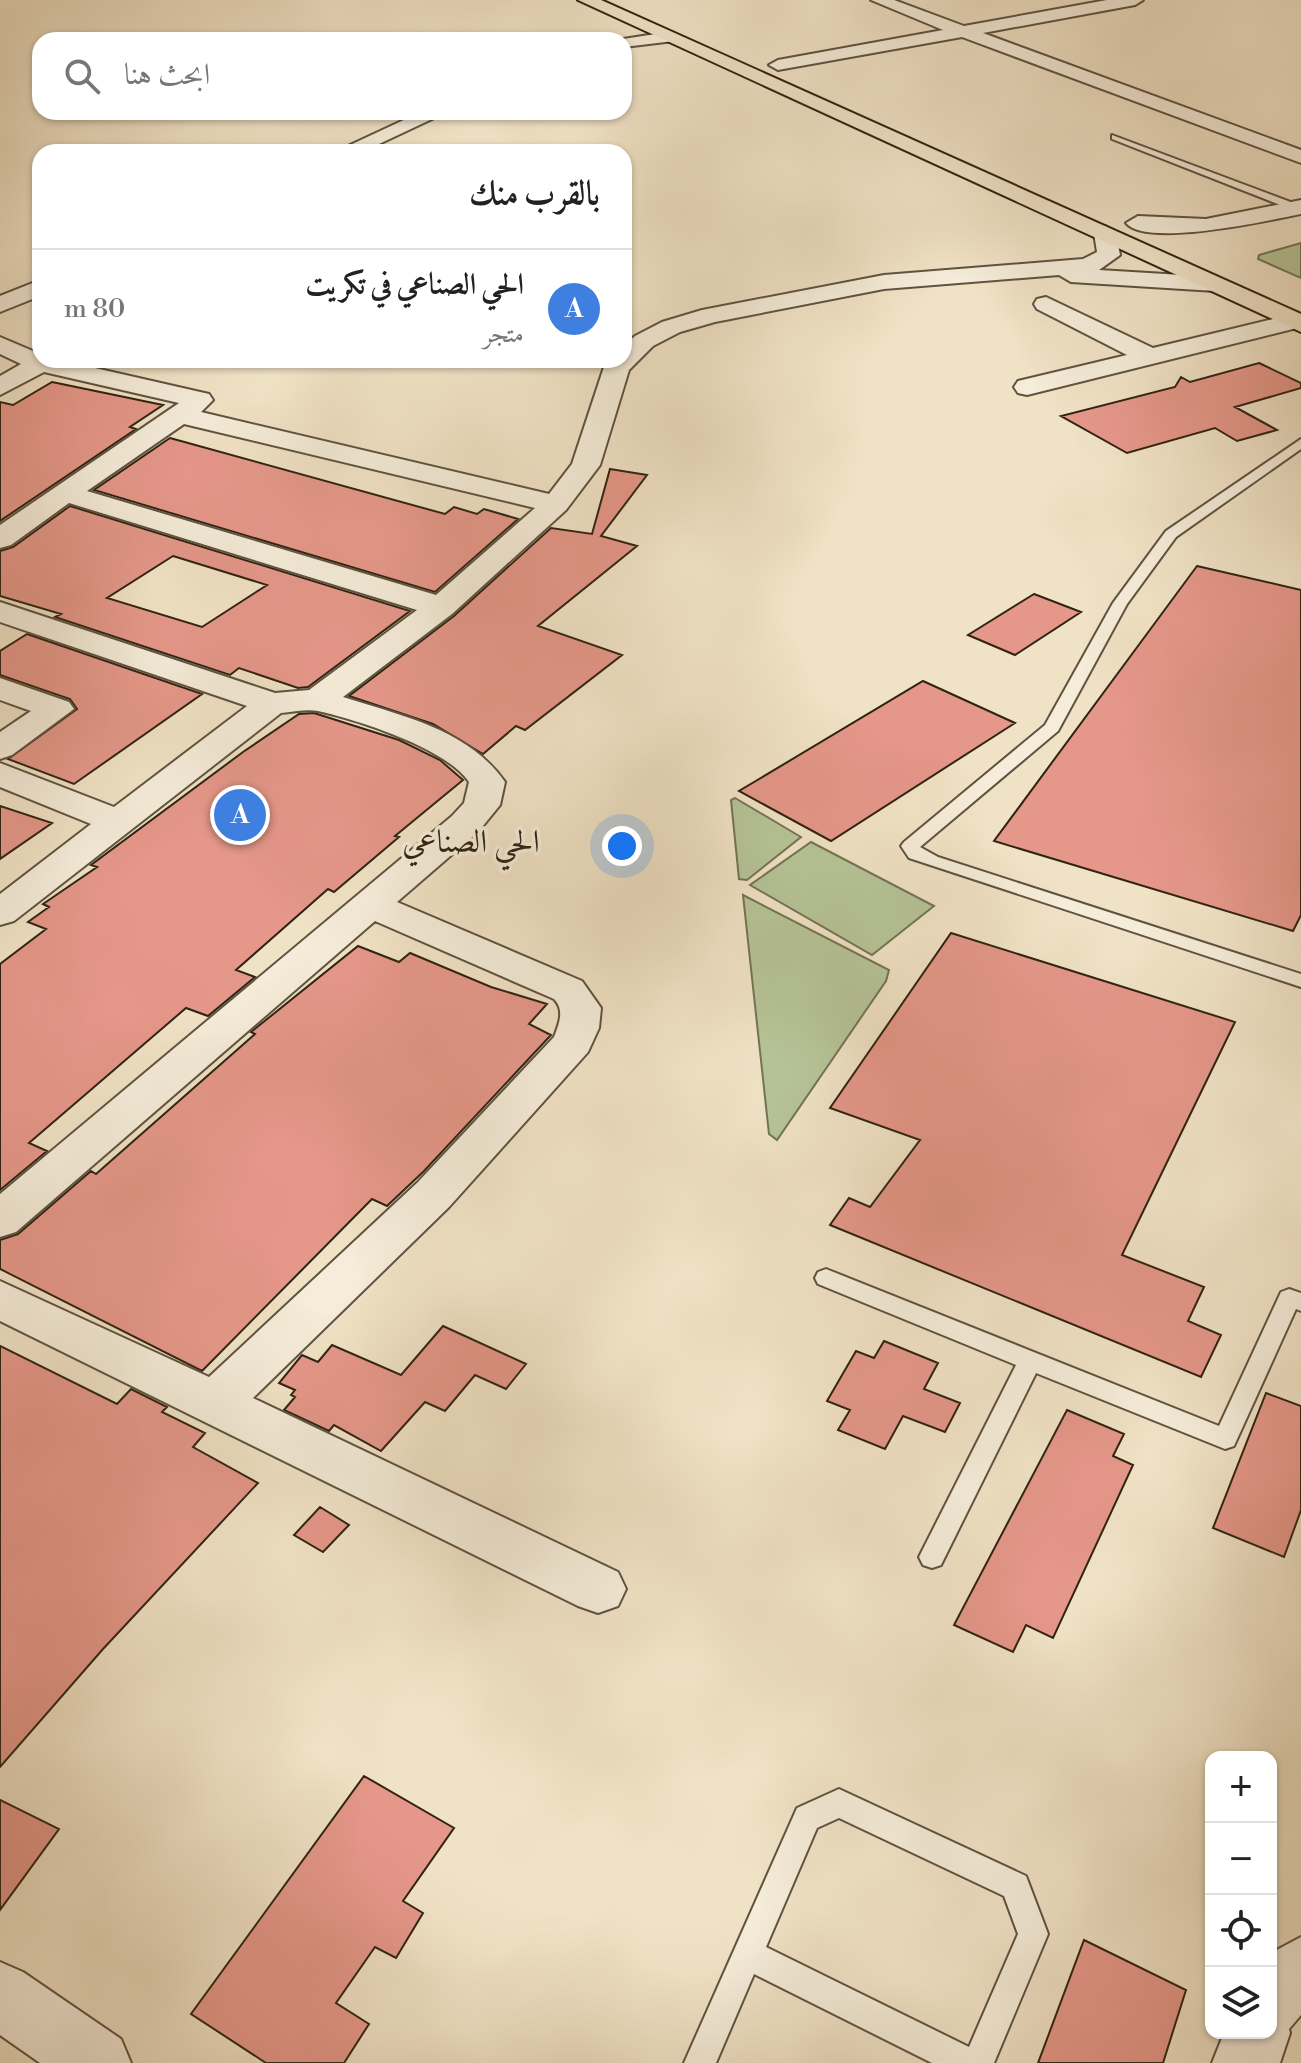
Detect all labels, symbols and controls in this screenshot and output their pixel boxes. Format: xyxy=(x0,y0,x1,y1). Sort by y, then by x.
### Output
search box xyxy=(32,32,632,120)
icon: search xyxy=(60,54,104,98)
text: ابحث هنا xyxy=(124,56,210,94)
text: بالقرب منك xyxy=(469,173,600,215)
text: الحي الصناعي في تكريت xyxy=(305,266,524,304)
text: 80 m xyxy=(64,293,125,325)
text: A xyxy=(565,293,583,325)
text: متجر xyxy=(483,318,524,350)
pin: A xyxy=(214,785,266,845)
district label: الحي الصناعي xyxy=(402,822,540,871)
your location xyxy=(602,826,642,866)
map controls xyxy=(1205,1751,1277,2039)
button: + xyxy=(1205,1751,1277,1823)
button: − xyxy=(1205,1823,1277,1895)
button: locate xyxy=(1205,1895,1277,1967)
button: layers xyxy=(1205,1967,1277,2039)

